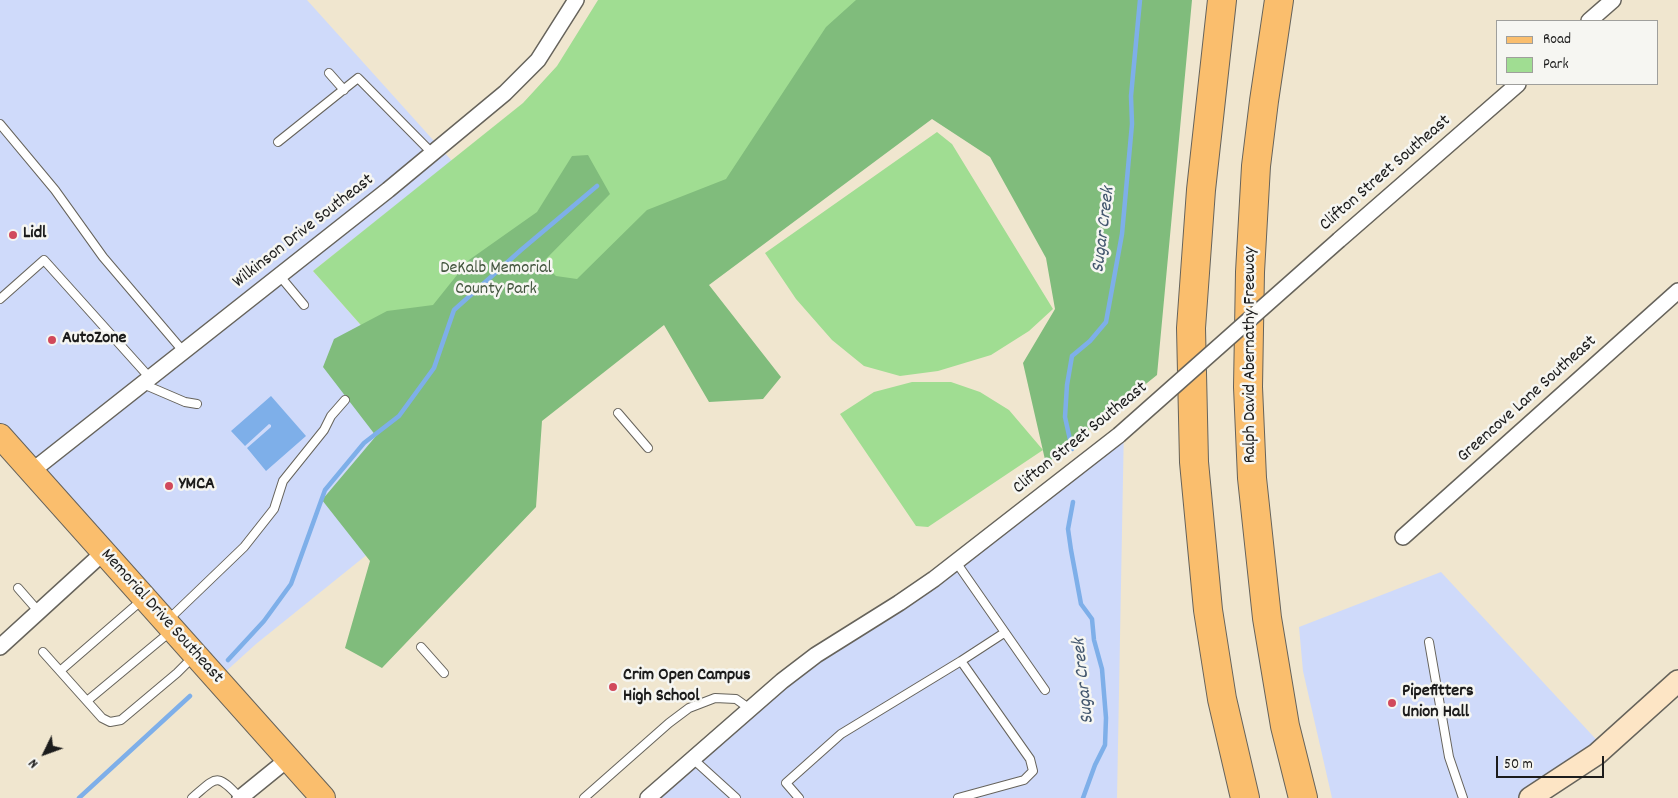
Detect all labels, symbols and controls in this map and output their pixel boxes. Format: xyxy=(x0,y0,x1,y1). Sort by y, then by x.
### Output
legend xyxy=(1496,20,1658,85)
text: Road xyxy=(1543,29,1571,51)
text: Park xyxy=(1543,54,1569,76)
street label: Clifton Street Southeast xyxy=(1316,111,1456,237)
street label: Wilkinson Drive Southeast xyxy=(229,170,379,294)
water label: Sugar Creek xyxy=(1088,186,1122,274)
place label: Lidl xyxy=(23,224,46,246)
marker: Lidl xyxy=(7,229,19,241)
street label: Ralph David Abernathy Freeway xyxy=(1241,247,1263,463)
park label: DeKalb Memorial County Park xyxy=(440,259,552,302)
place label: AutoZone xyxy=(62,329,126,351)
street label: Greencove Lane Southeast xyxy=(1454,332,1602,468)
marker: AutoZone xyxy=(46,334,58,346)
street label: Clifton Street Southeast xyxy=(1009,378,1153,500)
place label: YMCA xyxy=(179,475,215,497)
marker: YMCA xyxy=(163,480,175,492)
street label: Memorial Drive Southeast xyxy=(95,545,227,689)
water label: Sugar Creek xyxy=(1069,637,1101,725)
place label: Crim Open Campus High School xyxy=(623,666,751,709)
marker: Crim Open Campus High School xyxy=(607,681,619,693)
place label: Pipefitters Union Hall xyxy=(1402,682,1473,724)
marker: Pipefitters Union Hall xyxy=(1386,697,1398,709)
north arrow xyxy=(20,728,70,778)
scale bar xyxy=(1498,746,1606,778)
text: N xyxy=(24,754,44,772)
text: 50 m xyxy=(1504,754,1533,776)

